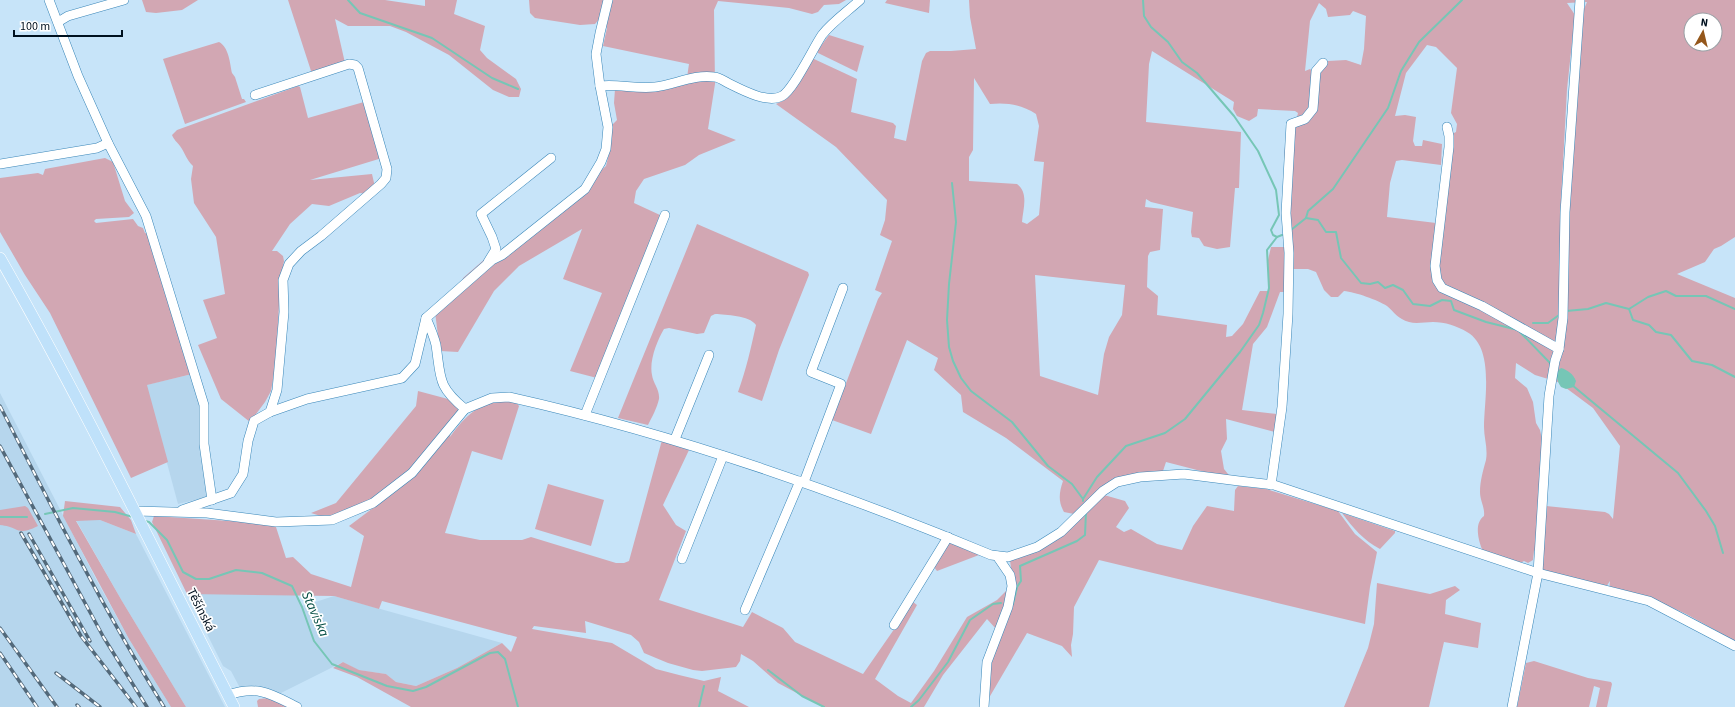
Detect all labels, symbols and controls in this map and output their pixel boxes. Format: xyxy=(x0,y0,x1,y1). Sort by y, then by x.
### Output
scale bar xyxy=(14,12,122,38)
north arrow xyxy=(1683,12,1723,52)
text: N xyxy=(1700,15,1709,31)
text: 100 m xyxy=(20,18,50,35)
street label: Těšínská xyxy=(182,585,220,635)
water label: Staviska xyxy=(296,588,334,640)

